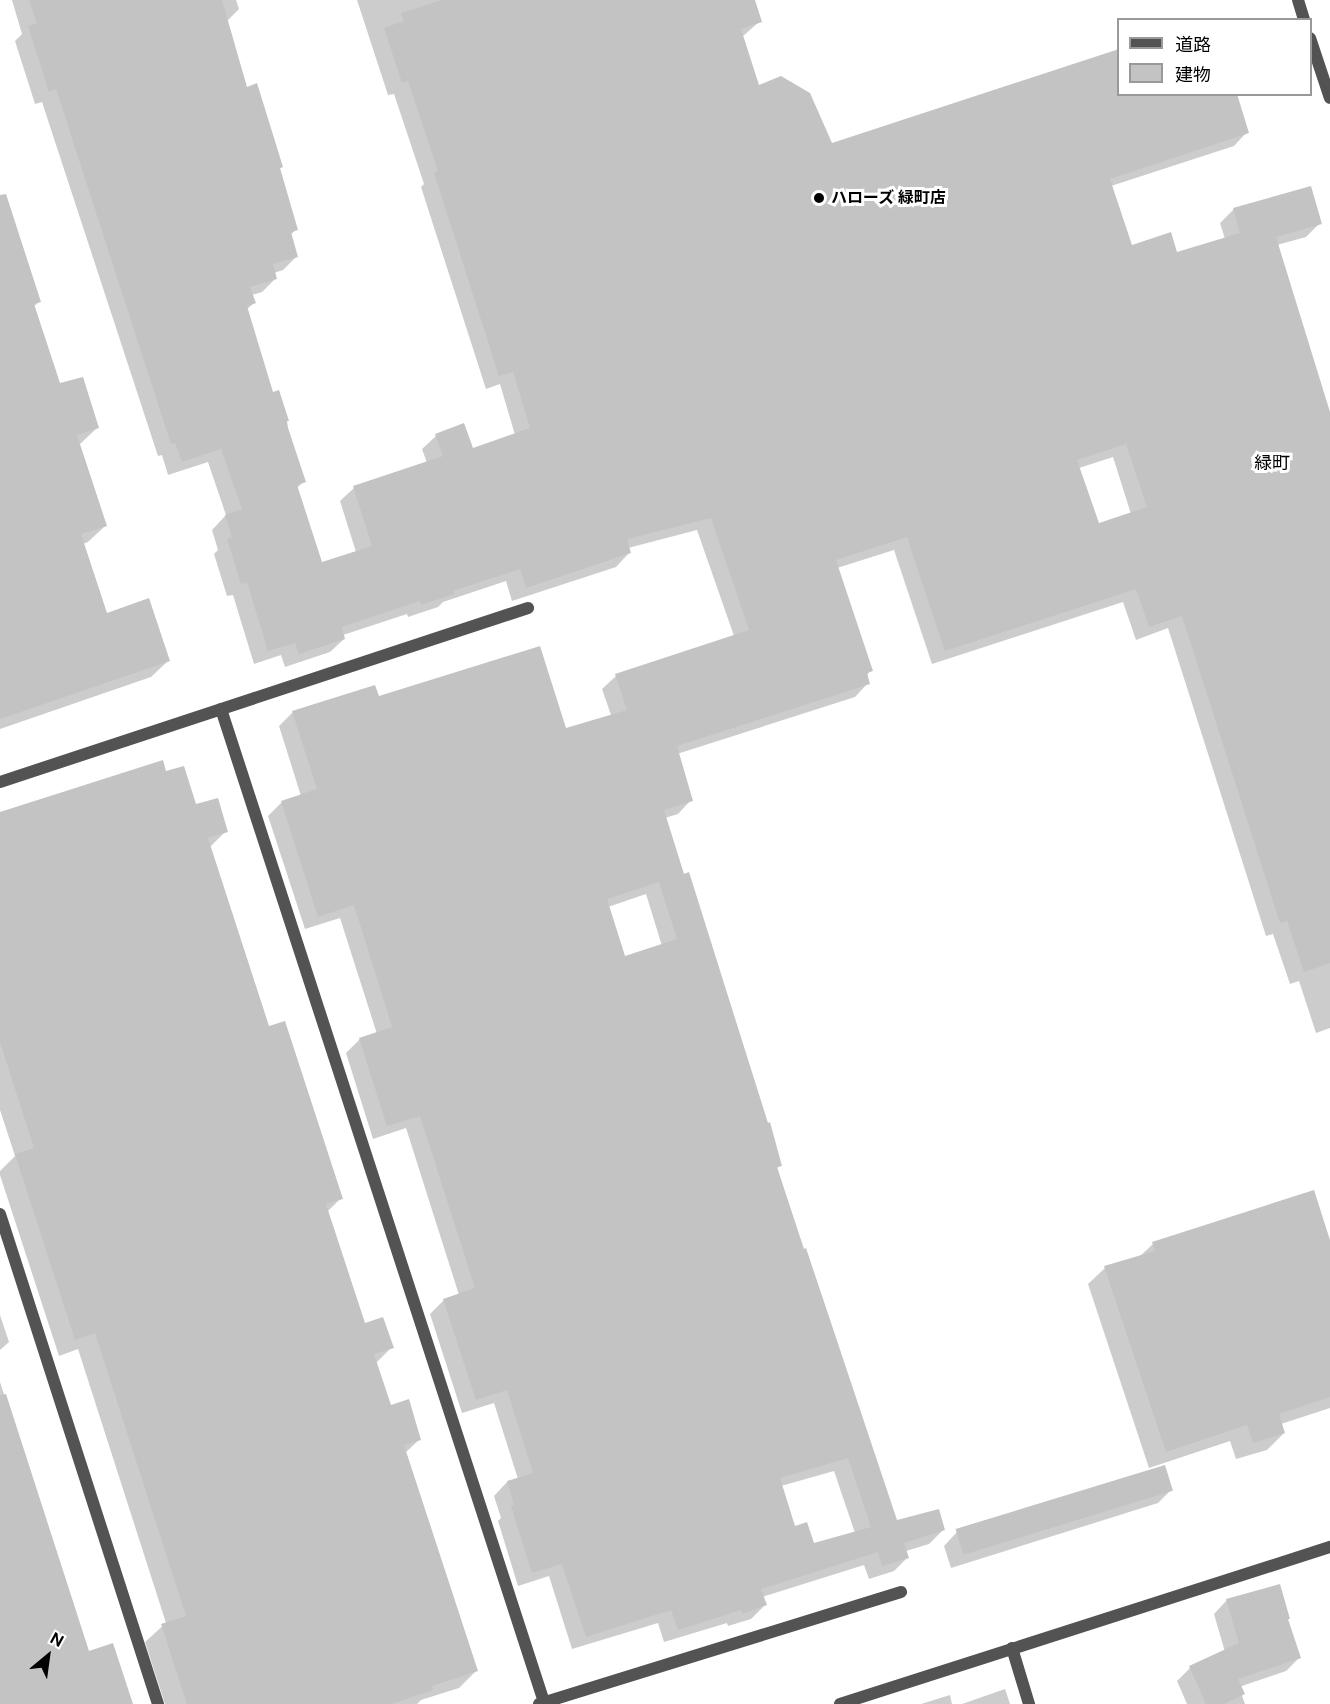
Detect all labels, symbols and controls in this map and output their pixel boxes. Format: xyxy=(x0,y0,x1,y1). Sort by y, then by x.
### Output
legend xyxy=(1117,18,1312,96)
text: 道路 xyxy=(1175,34,1211,55)
text: 建物 xyxy=(1175,64,1211,85)
place label: ハローズ 緑町店 xyxy=(831,188,947,208)
marker: ハローズ 緑町店 xyxy=(812,191,826,205)
district label: 緑町 xyxy=(1254,452,1290,474)
north arrow xyxy=(18,1626,78,1686)
text: N xyxy=(47,1628,67,1651)

